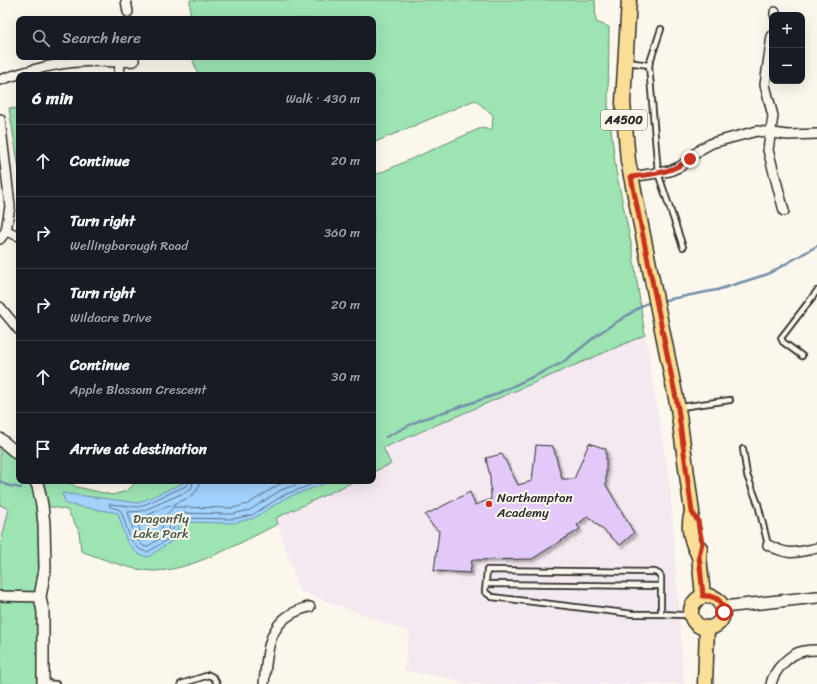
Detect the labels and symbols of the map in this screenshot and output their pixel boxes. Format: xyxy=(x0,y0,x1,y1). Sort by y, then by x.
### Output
road number: A4500 xyxy=(601,110,647,130)
route end xyxy=(681,150,699,168)
place label: Northampton Academy xyxy=(496,486,573,524)
marker: Northampton Academy xyxy=(484,499,494,509)
park label: Dragonfly Lake Park xyxy=(133,507,189,545)
route start xyxy=(715,603,733,621)

